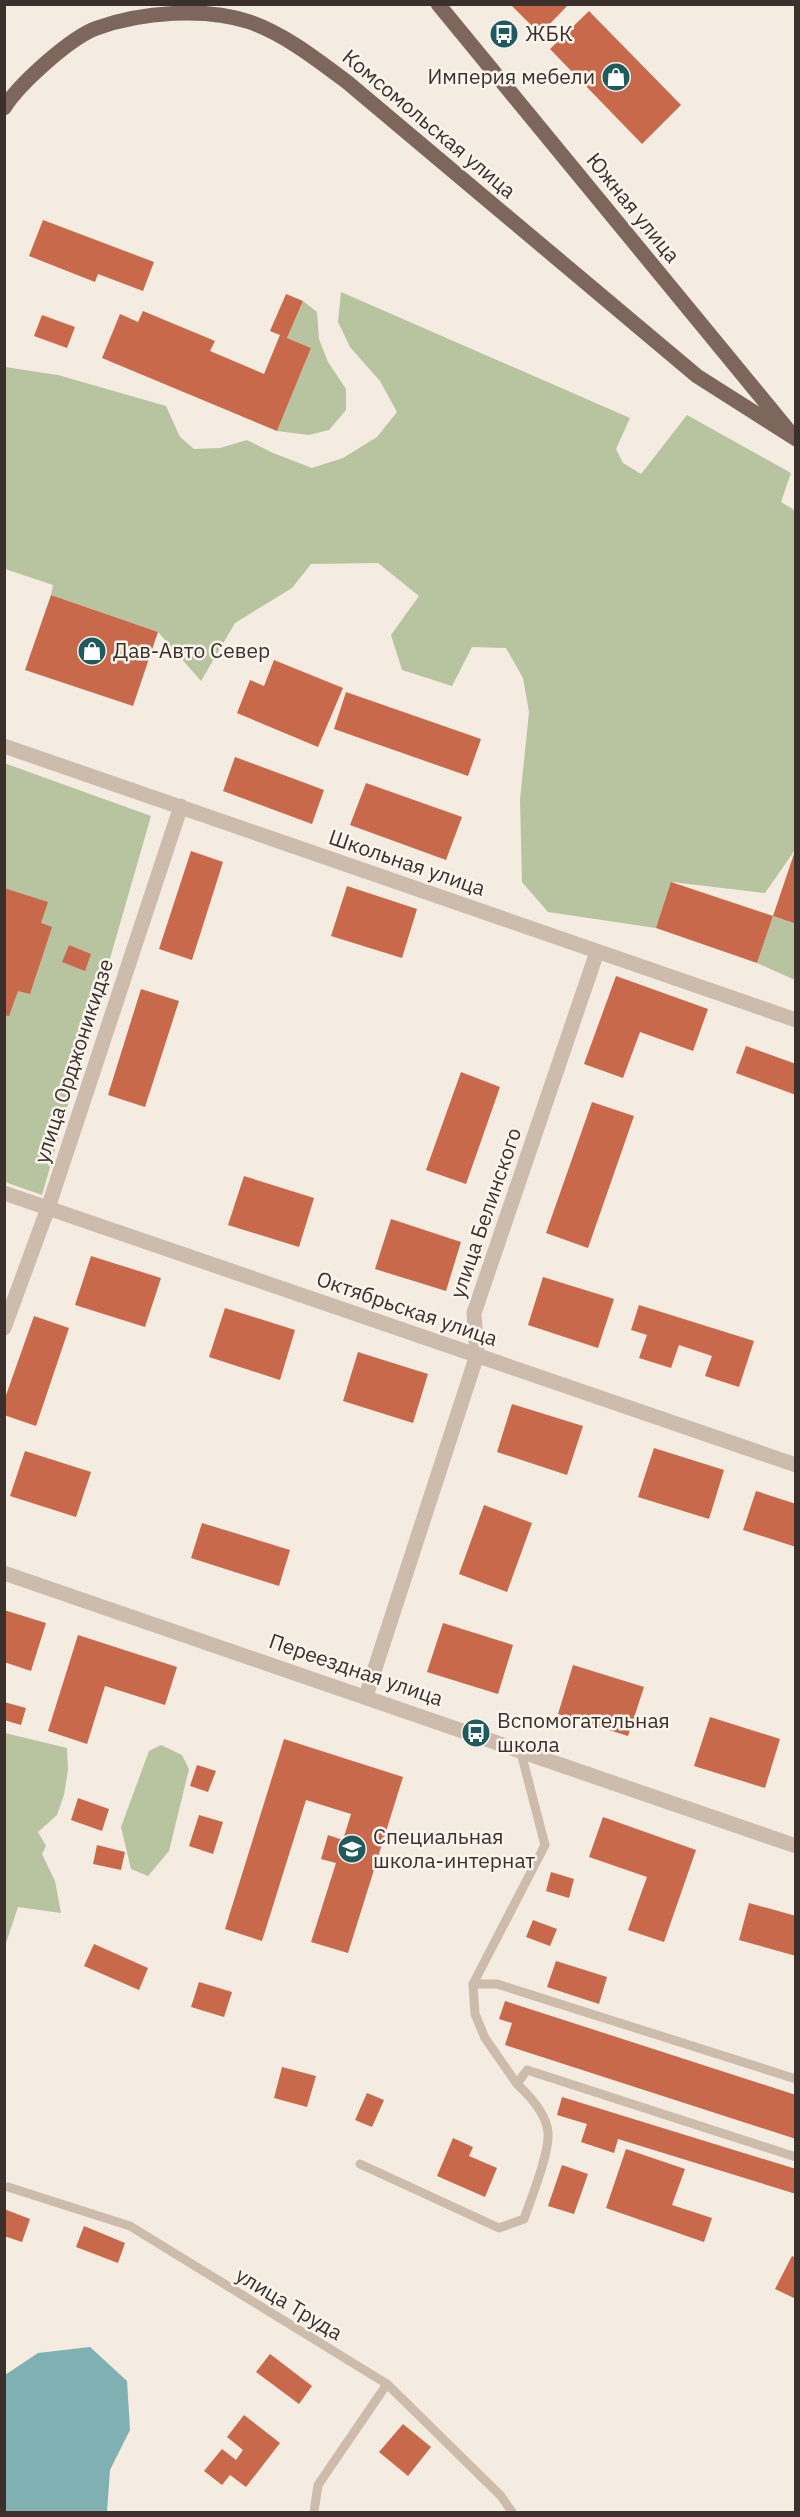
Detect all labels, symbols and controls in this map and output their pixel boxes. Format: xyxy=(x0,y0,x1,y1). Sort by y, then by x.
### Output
bus stop icon: ЖБК xyxy=(488,18,520,50)
place label: ЖБК xyxy=(525,19,573,47)
street label: Комсомольская улица xyxy=(337,42,522,204)
shop icon: Империя мебели xyxy=(600,61,632,93)
place label: Империя мебели xyxy=(427,62,595,90)
street label: Южная улица xyxy=(581,146,687,268)
shop icon: Дав-Авто Север xyxy=(76,635,108,667)
place label: Дав-Авто Север xyxy=(113,636,270,664)
street label: Школьная улица xyxy=(325,822,489,902)
street label: улица Орджоникидзе xyxy=(27,955,119,1167)
street label: улица Белинского xyxy=(443,1124,527,1302)
street label: Октябрьская улица xyxy=(313,1264,502,1352)
street label: Переездная улица xyxy=(266,1626,447,1712)
place label: Вспомогательная школа xyxy=(497,1706,670,1758)
bus stop icon: Вспомогательная школа xyxy=(460,1717,492,1749)
place label: Специальная школа-интернат xyxy=(373,1822,535,1874)
school or university icon: Специальная школа-интернат xyxy=(336,1833,368,1865)
street label: улица Труда xyxy=(231,2260,348,2346)

